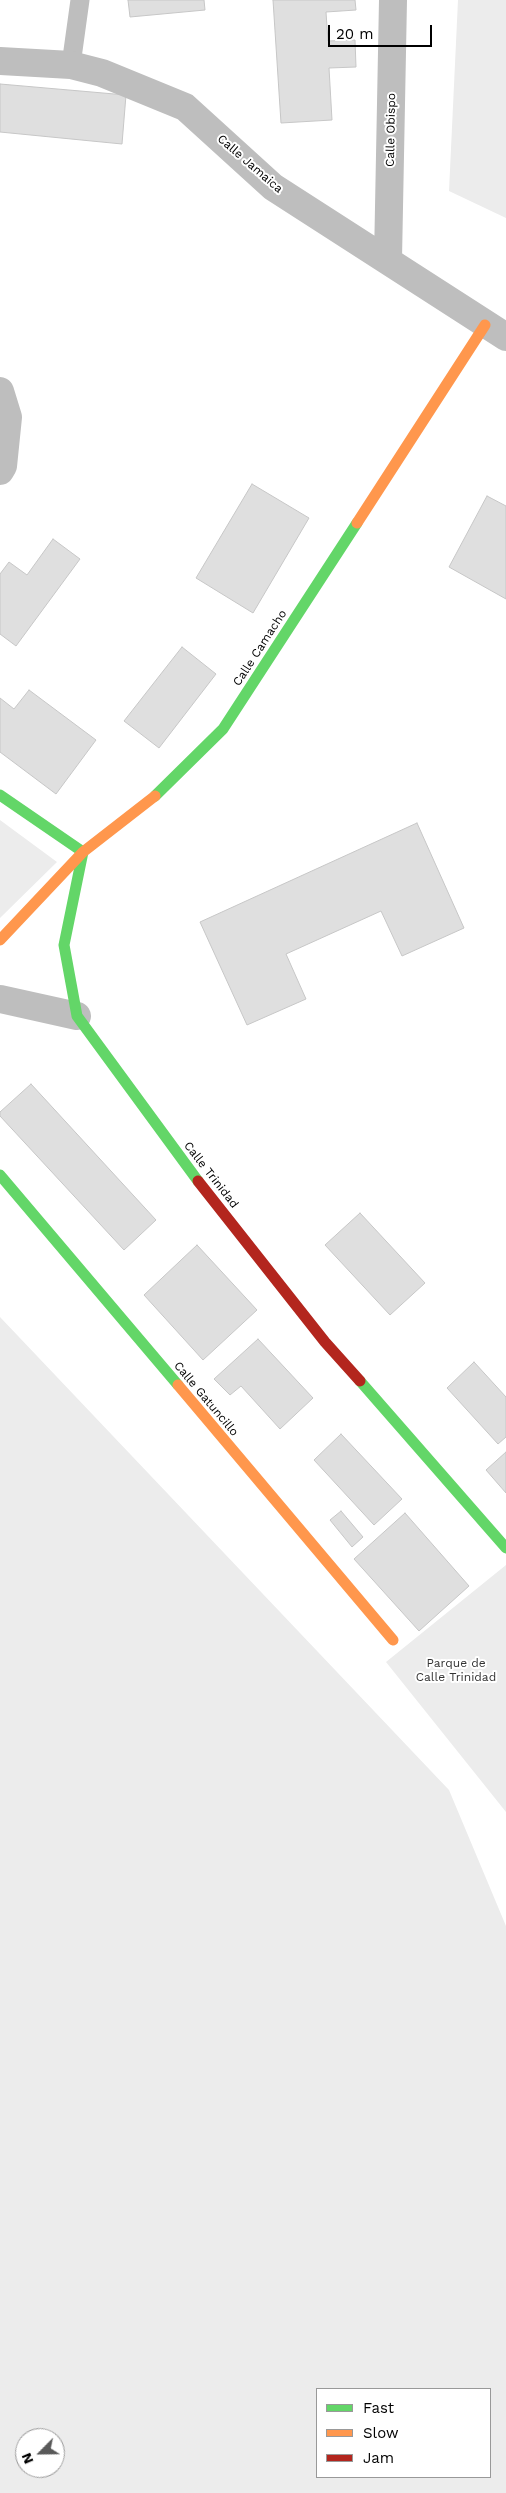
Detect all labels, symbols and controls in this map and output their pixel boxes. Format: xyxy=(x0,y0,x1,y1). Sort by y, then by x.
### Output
scale bar xyxy=(331,15,435,47)
text: 20 m xyxy=(336,25,374,43)
street label: Calle Obispo xyxy=(383,93,399,167)
street label: Calle Jamaica xyxy=(214,132,286,196)
street label: Calle Camacho xyxy=(230,607,290,689)
street label: Calle Trinidad xyxy=(181,1139,241,1211)
street label: Calle Gatuncillo xyxy=(171,1359,241,1439)
park label: Parque de Calle Trinidad xyxy=(416,1656,496,1684)
legend xyxy=(316,2388,491,2478)
text: Fast xyxy=(363,2399,394,2417)
text: Slow xyxy=(363,2424,399,2442)
north arrow xyxy=(15,2428,65,2478)
text: Jam xyxy=(363,2449,394,2467)
text: N xyxy=(18,2451,37,2466)

